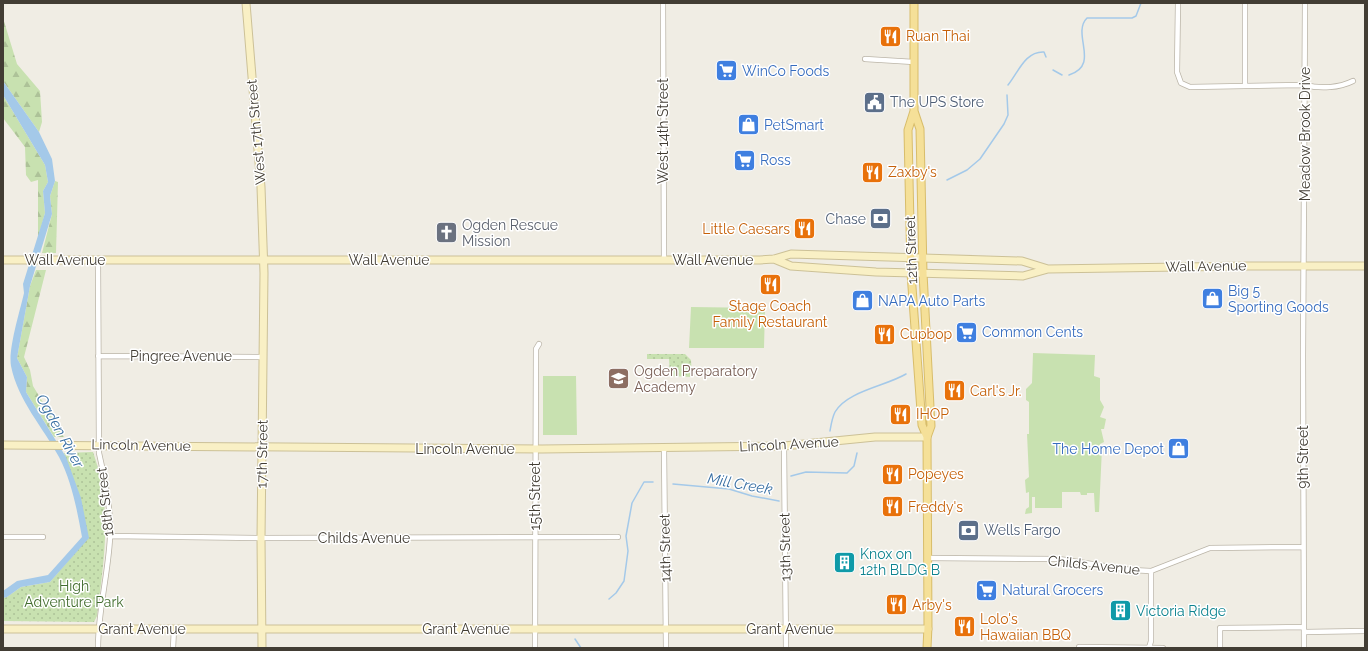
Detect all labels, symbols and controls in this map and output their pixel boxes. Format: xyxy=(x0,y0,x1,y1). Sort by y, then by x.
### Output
restaurant icon: Ruan Thai xyxy=(877,23,903,49)
place label: Ruan Thai xyxy=(906,28,970,44)
supermarket icon: WinCo Foods xyxy=(713,58,739,84)
place label: WinCo Foods xyxy=(742,63,829,79)
street label: Meadow Brook Drive xyxy=(1297,67,1313,201)
street label: West 17th Street xyxy=(243,78,269,185)
street label: West 14th Street xyxy=(655,78,671,184)
public building icon: The UPS Store xyxy=(862,89,888,115)
place label: The UPS Store xyxy=(890,94,984,110)
shop icon: PetSmart xyxy=(735,112,761,138)
place label: PetSmart xyxy=(764,117,824,133)
supermarket icon: Ross xyxy=(732,147,758,173)
place label: Ross xyxy=(760,152,791,168)
restaurant icon: Zaxby's xyxy=(859,159,885,185)
place label: Zaxby's xyxy=(888,164,937,180)
bank icon: Chase xyxy=(868,206,894,232)
place label: Chase xyxy=(826,211,866,227)
street label: 12th Street xyxy=(902,215,920,285)
restaurant icon: Little Caesars xyxy=(792,216,818,242)
place label: Ogden Rescue Mission xyxy=(462,217,558,249)
church icon: Ogden Rescue Mission xyxy=(433,220,459,246)
place label: Little Caesars xyxy=(702,221,790,237)
street label: Wall Avenue xyxy=(25,252,106,268)
street label: Wall Avenue xyxy=(349,252,430,268)
street label: Wall Avenue xyxy=(673,252,754,268)
street label: Wall Avenue xyxy=(1165,257,1247,275)
restaurant icon: Stage Coach Family Restaurant xyxy=(757,271,783,297)
place label: Big 5 Sporting Goods xyxy=(1228,283,1329,315)
shop icon: Big 5 Sporting Goods xyxy=(1200,286,1226,312)
shop icon: NAPA Auto Parts xyxy=(850,288,876,314)
place label: NAPA Auto Parts xyxy=(878,293,985,309)
place label: Stage Coach Family Restaurant xyxy=(712,298,828,330)
supermarket icon: Common Cents xyxy=(954,319,980,345)
restaurant icon: Cupbop xyxy=(871,321,897,347)
place label: Common Cents xyxy=(982,324,1083,340)
place label: Cupbop xyxy=(900,326,953,342)
street label: Pingree Avenue xyxy=(130,348,232,364)
place label: Ogden Preparatory Academy xyxy=(634,363,758,395)
school or university icon: Ogden Preparatory Academy xyxy=(605,366,631,392)
restaurant icon: Carl's Jr. xyxy=(941,378,967,404)
place label: Carl's Jr. xyxy=(970,383,1021,399)
water label: Ogden River xyxy=(32,391,88,472)
restaurant icon: IHOP xyxy=(887,401,913,427)
place label: IHOP xyxy=(916,406,949,422)
street label: 17th Street xyxy=(253,419,271,488)
street label: 9th Street xyxy=(1295,425,1311,489)
street label: Lincoln Avenue xyxy=(739,433,839,455)
street label: Lincoln Avenue xyxy=(91,436,191,454)
shop icon: The Home Depot xyxy=(1166,436,1192,462)
street label: Lincoln Avenue xyxy=(415,441,515,457)
place label: The Home Depot xyxy=(1053,441,1164,457)
street label: 15th Street xyxy=(527,461,543,530)
restaurant icon: Popeyes xyxy=(879,461,905,487)
street label: 18th Street xyxy=(93,466,117,537)
place label: Popeyes xyxy=(908,466,964,482)
water label: Mill Creek xyxy=(706,469,774,499)
restaurant icon: Freddy's xyxy=(879,494,905,520)
place label: Freddy's xyxy=(908,499,963,515)
street label: 13th Street xyxy=(776,512,794,581)
street label: 14th Street xyxy=(656,513,674,583)
bank icon: Wells Fargo xyxy=(955,517,981,543)
place label: Wells Fargo xyxy=(984,522,1061,538)
street label: Childs Avenue xyxy=(318,530,410,546)
place label: Knox on 12th BLDG B xyxy=(860,546,940,578)
building icon: Knox on 12th BLDG B xyxy=(832,549,858,575)
street label: Childs Avenue xyxy=(1047,552,1141,578)
supermarket icon: Natural Grocers xyxy=(974,577,1000,603)
park label: High Adventure Park xyxy=(24,578,124,610)
place label: Natural Grocers xyxy=(1002,582,1104,598)
restaurant icon: Arby's xyxy=(883,592,909,618)
place label: Arby's xyxy=(912,597,952,613)
building icon: Victoria Ridge xyxy=(1108,598,1134,624)
place label: Victoria Ridge xyxy=(1136,603,1226,619)
place label: Lolo's Hawaiian BBQ xyxy=(980,611,1071,643)
restaurant icon: Lolo's Hawaiian BBQ xyxy=(952,614,978,640)
street label: Grant Avenue xyxy=(98,621,186,637)
street label: Grant Avenue xyxy=(422,621,510,637)
street label: Grant Avenue xyxy=(746,621,834,637)

